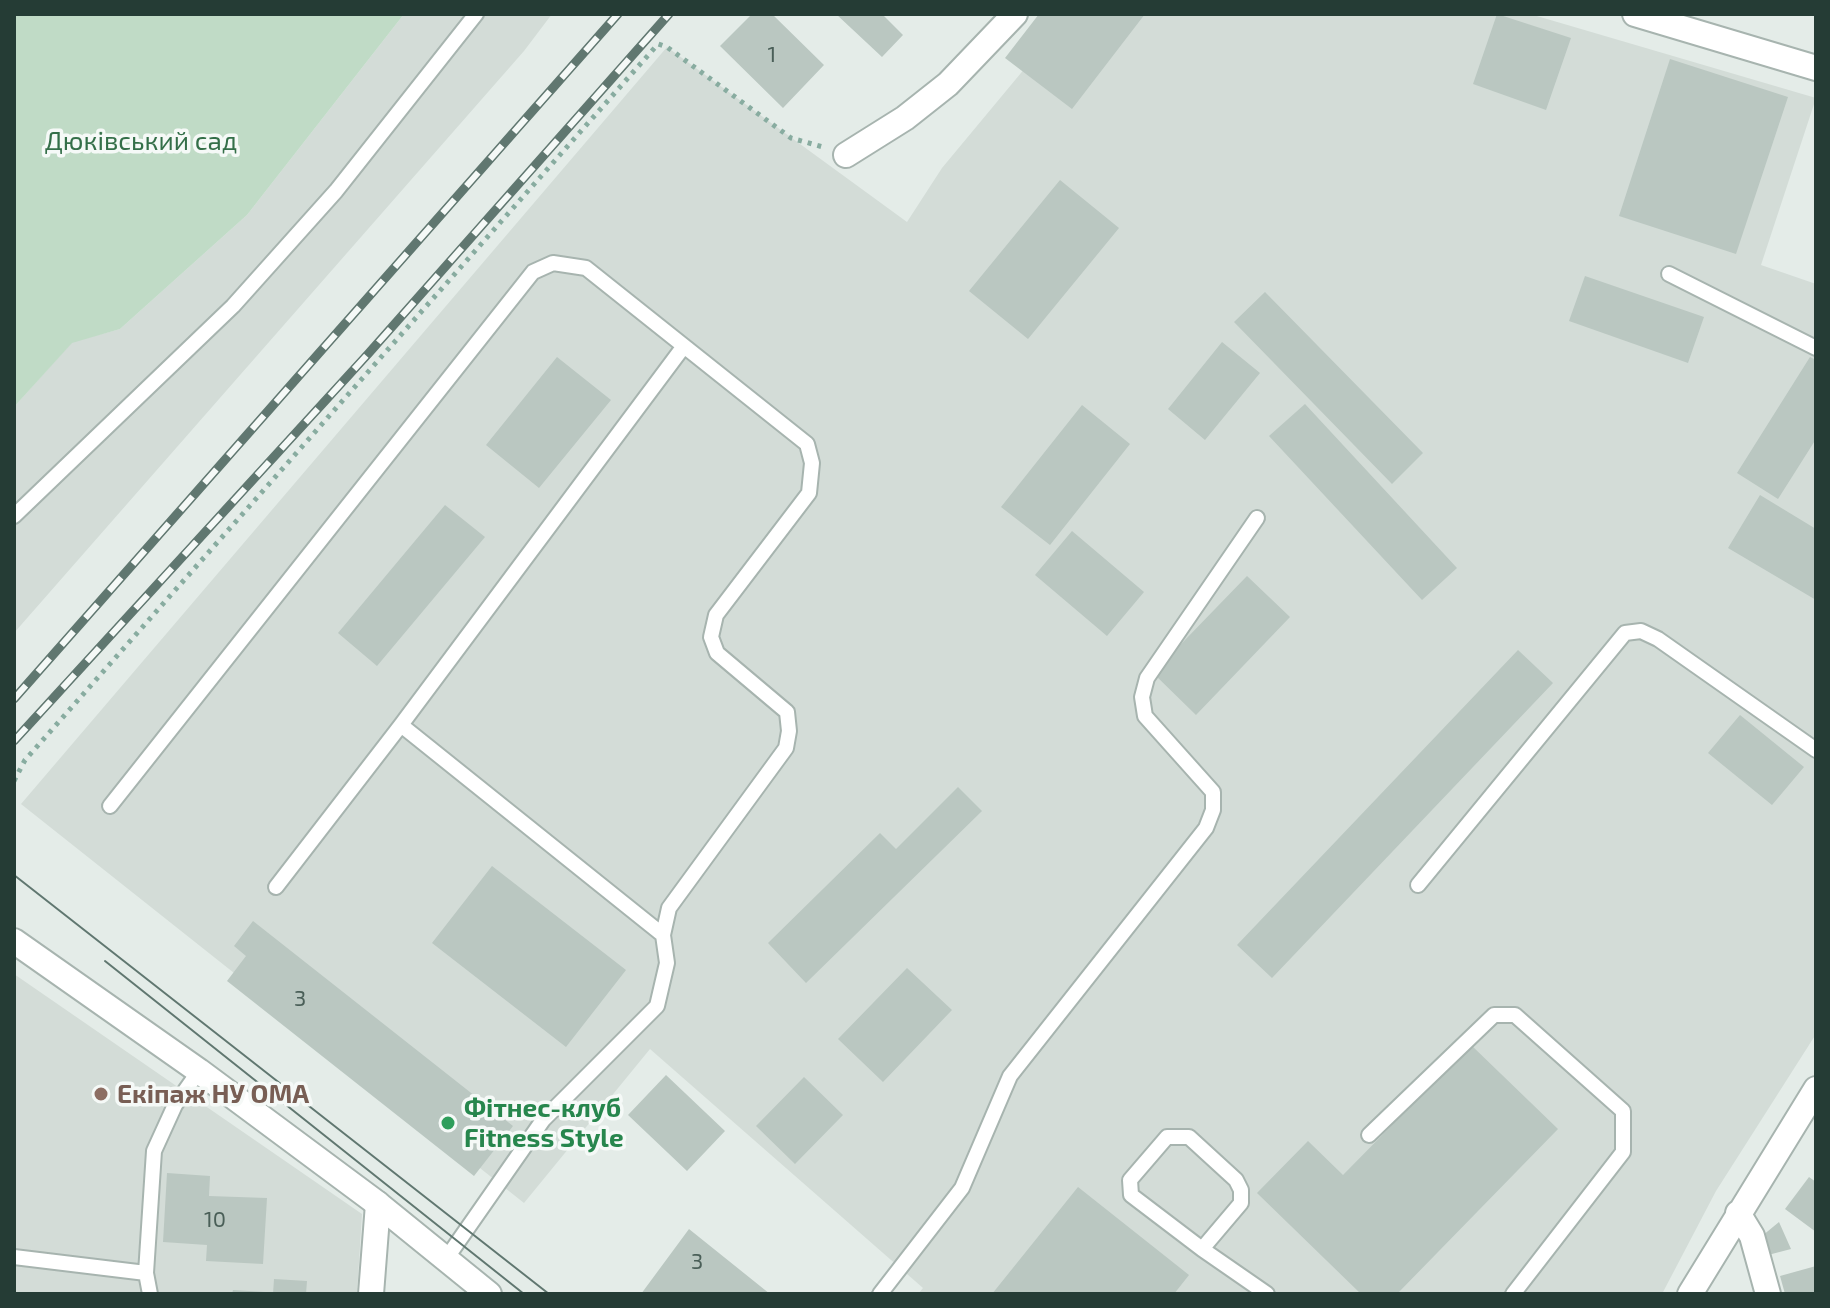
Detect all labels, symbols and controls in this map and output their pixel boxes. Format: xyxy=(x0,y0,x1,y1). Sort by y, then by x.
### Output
house number: 1 xyxy=(768,42,776,68)
park label: Дюківський сад xyxy=(45,125,237,157)
house number: 3 xyxy=(294,986,306,1012)
place label: Екіпаж НУ ОМА xyxy=(117,1078,309,1110)
marker: Екіпаж НУ ОМА xyxy=(92,1085,110,1103)
place label: Фітнес-клуб Fitness Style xyxy=(464,1092,624,1154)
marker: Фітнес-клуб Fitness Style xyxy=(439,1114,457,1132)
house number: 10 xyxy=(204,1207,226,1233)
house number: 3 xyxy=(691,1249,703,1275)

